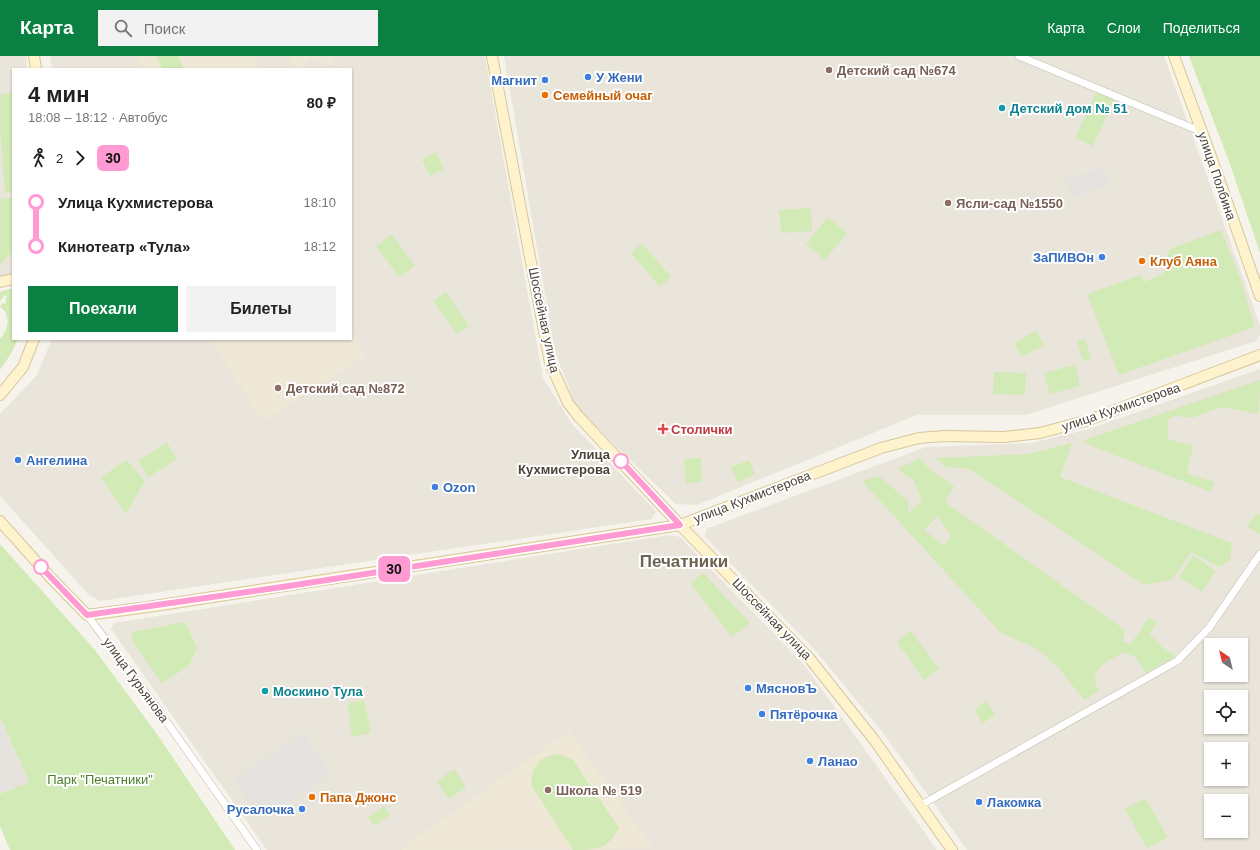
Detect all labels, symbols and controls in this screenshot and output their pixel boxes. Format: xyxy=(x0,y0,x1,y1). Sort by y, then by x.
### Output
search box xyxy=(98,10,378,46)
text: Карта xyxy=(20,17,74,38)
icon: search xyxy=(112,17,134,39)
text: Поиск xyxy=(144,20,185,37)
text: Карта xyxy=(1047,20,1085,36)
text: Слои xyxy=(1107,20,1141,36)
text: Поделиться xyxy=(1163,20,1240,36)
place label: Детский сад №674 xyxy=(837,63,956,78)
marker: Детский сад №674 xyxy=(824,65,834,75)
place label: У Жени xyxy=(596,70,643,85)
marker: У Жени xyxy=(583,72,593,82)
place label: Магнит xyxy=(491,73,537,88)
marker: Магнит xyxy=(540,75,550,85)
text: 4 мин xyxy=(28,82,89,107)
place label: Семейный очаг xyxy=(553,88,653,103)
marker: Семейный очаг xyxy=(540,90,550,100)
text: 80 ₽ xyxy=(306,94,336,111)
place label: Детский дом № 51 xyxy=(1010,101,1128,116)
marker: Детский дом № 51 xyxy=(997,103,1007,113)
text: 18:08 – 18:12 · Автобус xyxy=(28,110,167,125)
street label: улица Полбина xyxy=(1195,130,1239,223)
icon: walk xyxy=(28,147,50,169)
icon: forward xyxy=(69,147,91,169)
text: 30 xyxy=(105,150,121,166)
text: 2 xyxy=(56,151,63,166)
text: Улица Кухмистерова xyxy=(58,194,213,211)
text: 18:10 xyxy=(303,195,336,210)
place label: Ясли-сад №1550 xyxy=(956,196,1063,211)
marker: Ясли-сад №1550 xyxy=(943,198,953,208)
text: Кинотеатр «Тула» xyxy=(58,238,190,255)
text: 18:12 xyxy=(303,239,336,254)
place label: ЗаПИВОн xyxy=(1033,250,1094,265)
marker: ЗаПИВОн xyxy=(1097,252,1107,262)
place label: Клуб Аяна xyxy=(1150,254,1218,269)
marker: Клуб Аяна xyxy=(1137,256,1147,266)
street label: Шоссейная улица xyxy=(525,266,563,375)
button: Поехали xyxy=(28,286,178,332)
button: Билеты xyxy=(186,286,336,332)
street label: улица Кухмистерова xyxy=(1060,379,1183,434)
place label: Детский сад №872 xyxy=(286,381,405,396)
marker: Детский сад №872 xyxy=(273,383,283,393)
place label: Столички xyxy=(671,422,733,437)
marker: Столички xyxy=(658,424,668,434)
place label: Улица Кухмистерова xyxy=(518,447,611,477)
place label: Ангелина xyxy=(26,453,88,468)
marker: Улица Кухмистерова xyxy=(613,453,629,469)
marker: Ангелина xyxy=(13,455,23,465)
street label: улица Кухмистерова xyxy=(691,467,813,526)
place label: Ozon xyxy=(443,480,476,495)
marker: Ozon xyxy=(430,482,440,492)
district label: Печатники xyxy=(640,552,728,571)
line badge: 30 xyxy=(376,556,412,582)
unlabelled marker xyxy=(33,559,49,575)
text: 30 xyxy=(386,561,402,577)
street label: Шоссейная улица xyxy=(729,575,815,663)
street label: улица Гурьянова xyxy=(100,635,172,726)
north arrow xyxy=(1204,638,1248,682)
map controls xyxy=(1204,638,1248,838)
place label: МясновЪ xyxy=(756,681,817,696)
marker: МясновЪ xyxy=(743,683,753,693)
place label: Москино Тула xyxy=(273,684,363,699)
marker: Москино Тула xyxy=(260,686,270,696)
button: locate xyxy=(1204,690,1248,734)
place label: Пятёрочка xyxy=(770,707,838,722)
marker: Пятёрочка xyxy=(757,709,767,719)
button: + xyxy=(1204,742,1248,786)
place label: Ланао xyxy=(818,754,858,769)
marker: Ланао xyxy=(805,756,815,766)
park label: Парк "Печатники" xyxy=(47,772,153,787)
place label: Школа № 519 xyxy=(556,783,642,798)
marker: Школа № 519 xyxy=(543,785,553,795)
place label: Папа Джонс xyxy=(320,790,396,805)
marker: Папа Джонс xyxy=(307,792,317,802)
button: − xyxy=(1204,794,1248,838)
place label: Лакомка xyxy=(987,795,1042,810)
marker: Лакомка xyxy=(974,797,984,807)
place label: Русалочка xyxy=(227,802,295,817)
marker: Русалочка xyxy=(297,804,307,814)

